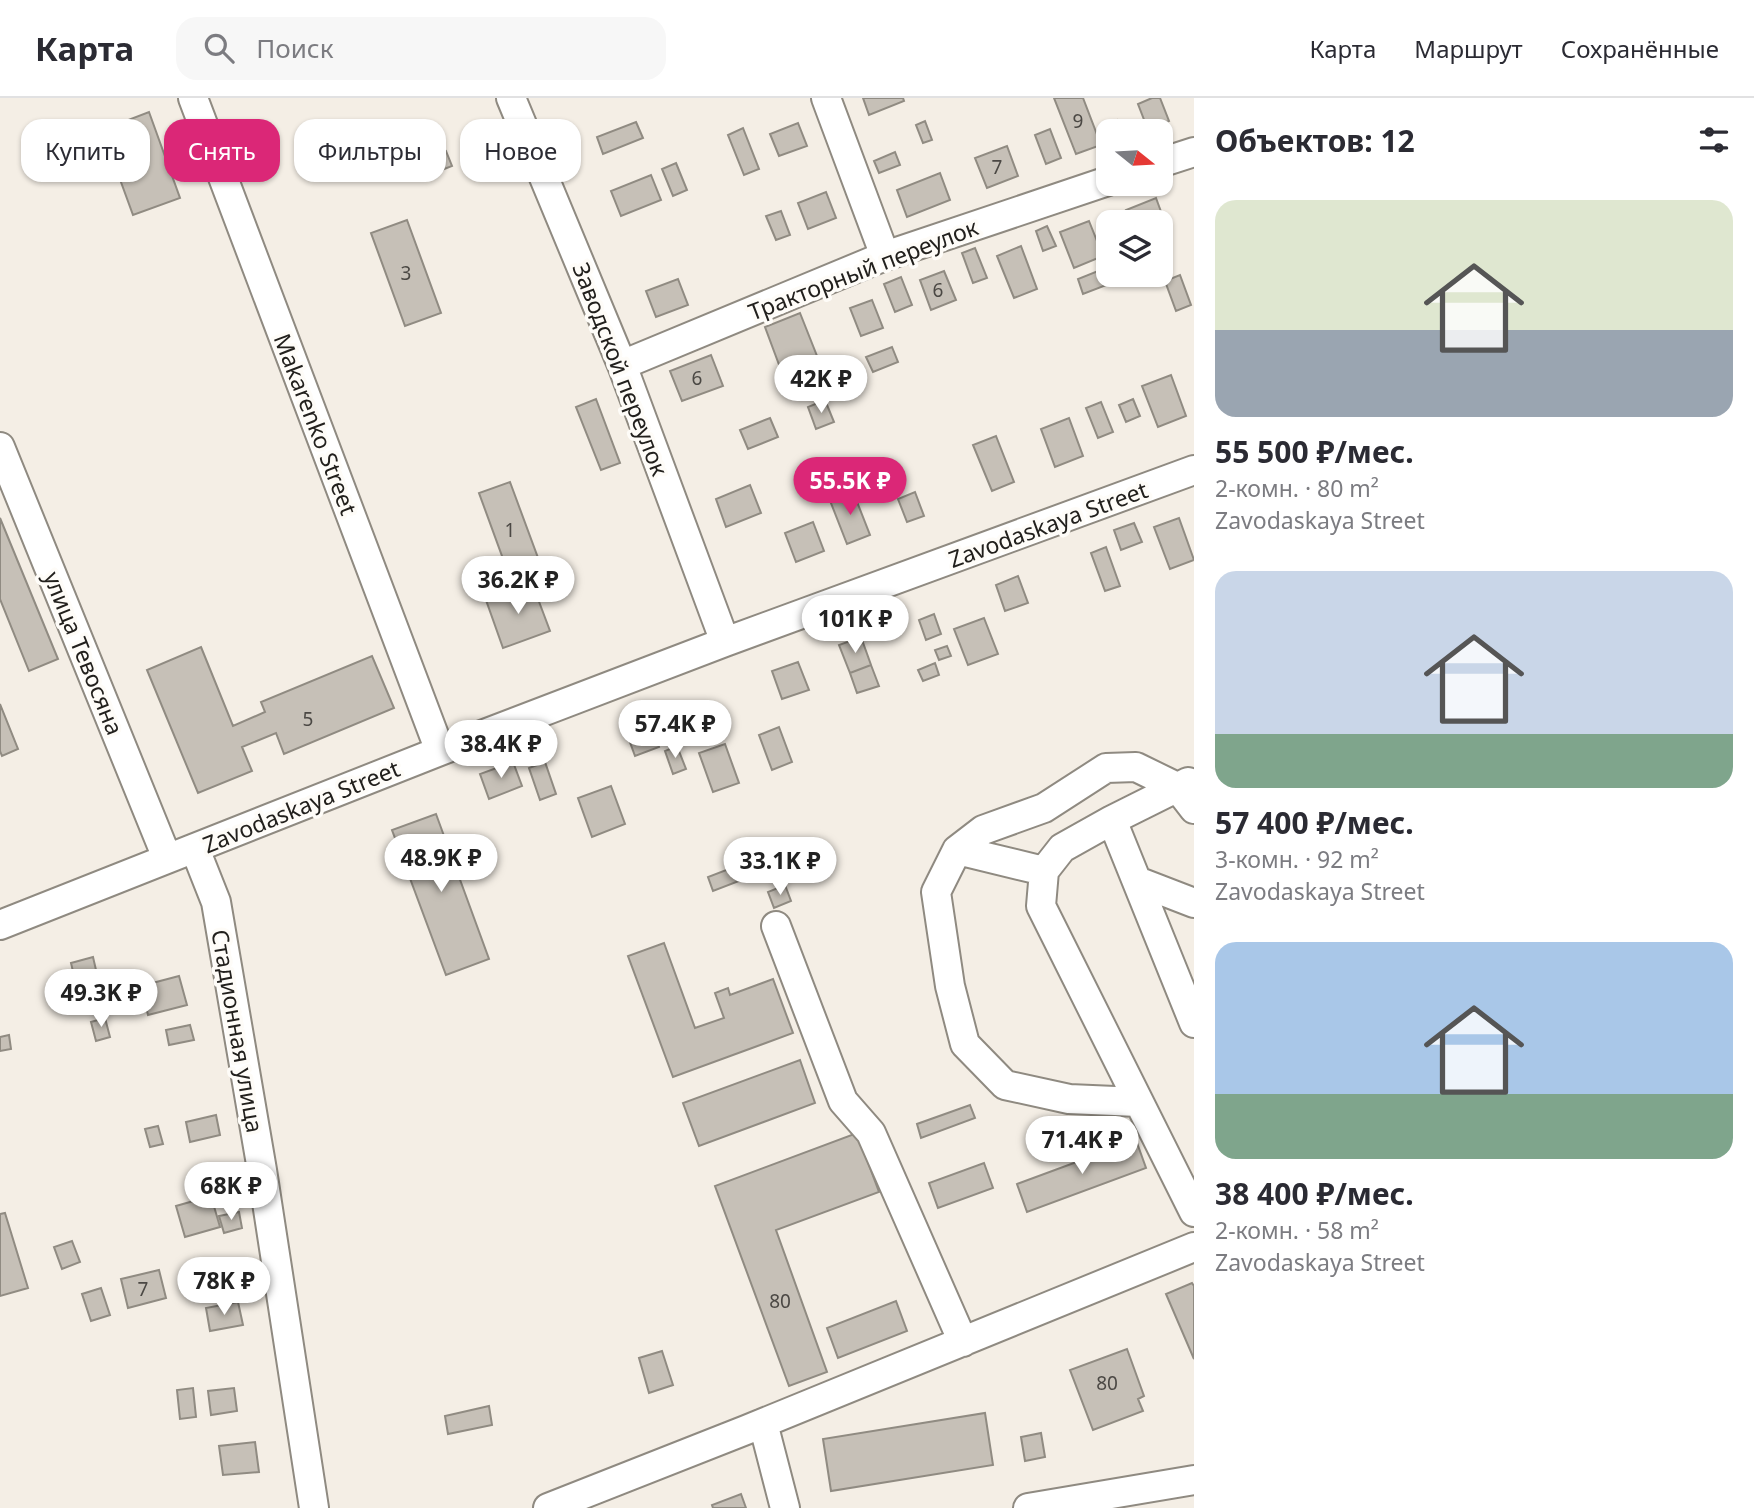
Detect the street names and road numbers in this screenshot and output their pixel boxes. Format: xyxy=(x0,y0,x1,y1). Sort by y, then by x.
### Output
street label: Тракторный переулок xyxy=(744,210,983,328)
street label: Заводской переулок xyxy=(566,258,677,481)
street label: Makarenko Street xyxy=(267,329,365,519)
street label: Zavodaskaya Street xyxy=(944,473,1152,575)
street label: улица Тевосяна xyxy=(37,567,131,739)
street label: Zavodaskaya Street xyxy=(198,752,404,860)
street label: Стадионная улица xyxy=(204,927,272,1135)

